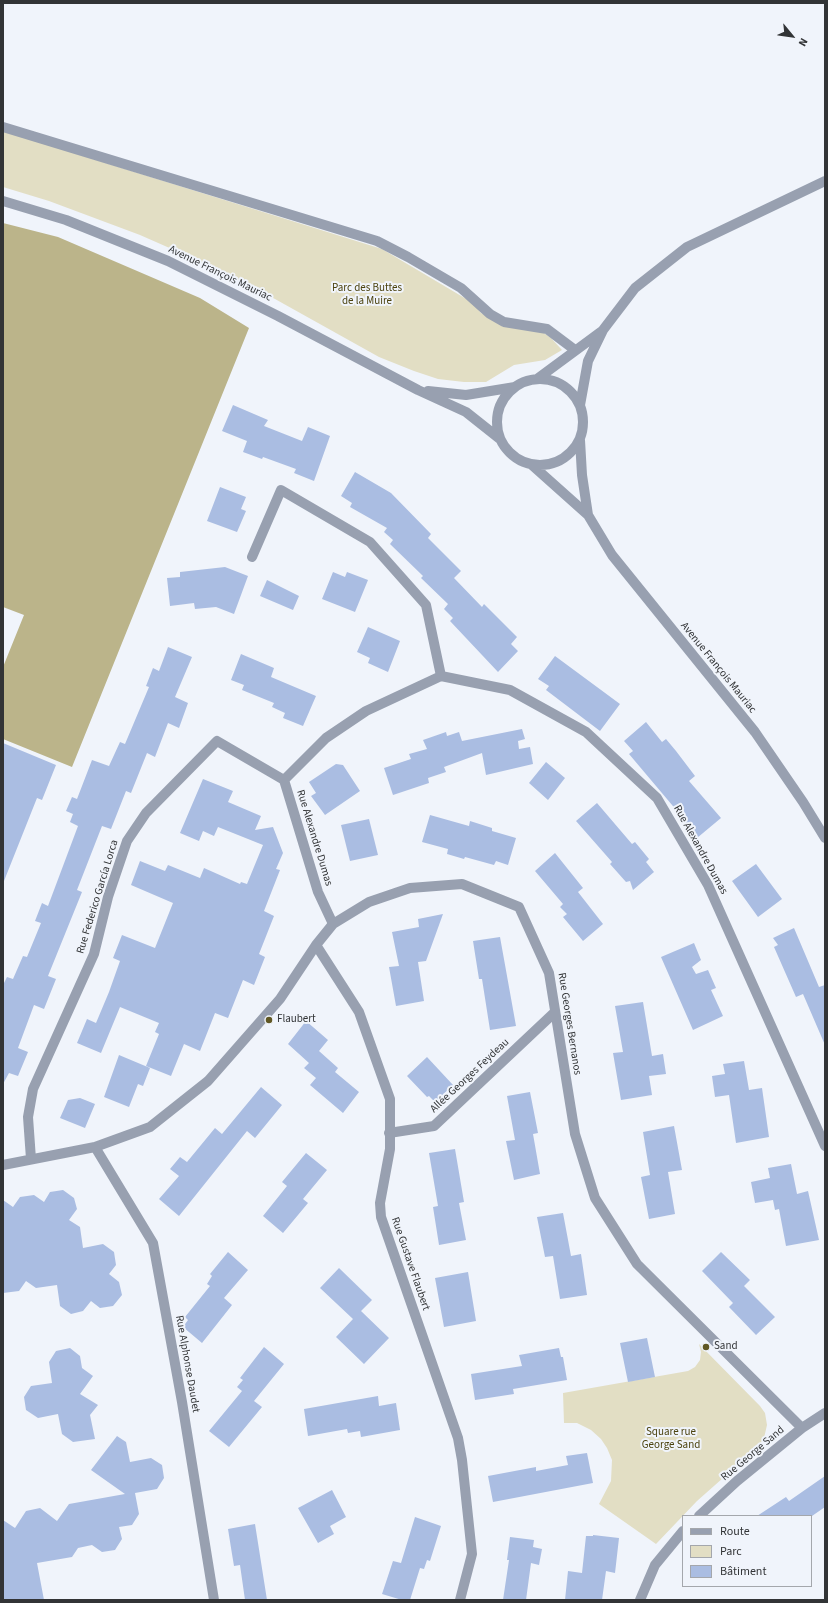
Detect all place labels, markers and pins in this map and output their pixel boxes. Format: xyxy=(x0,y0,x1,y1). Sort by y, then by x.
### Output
place label: Flaubert xyxy=(277,1013,316,1027)
marker: Flaubert xyxy=(264,1015,274,1025)
place label: Sand xyxy=(714,1340,738,1354)
marker: Sand xyxy=(701,1342,711,1352)

